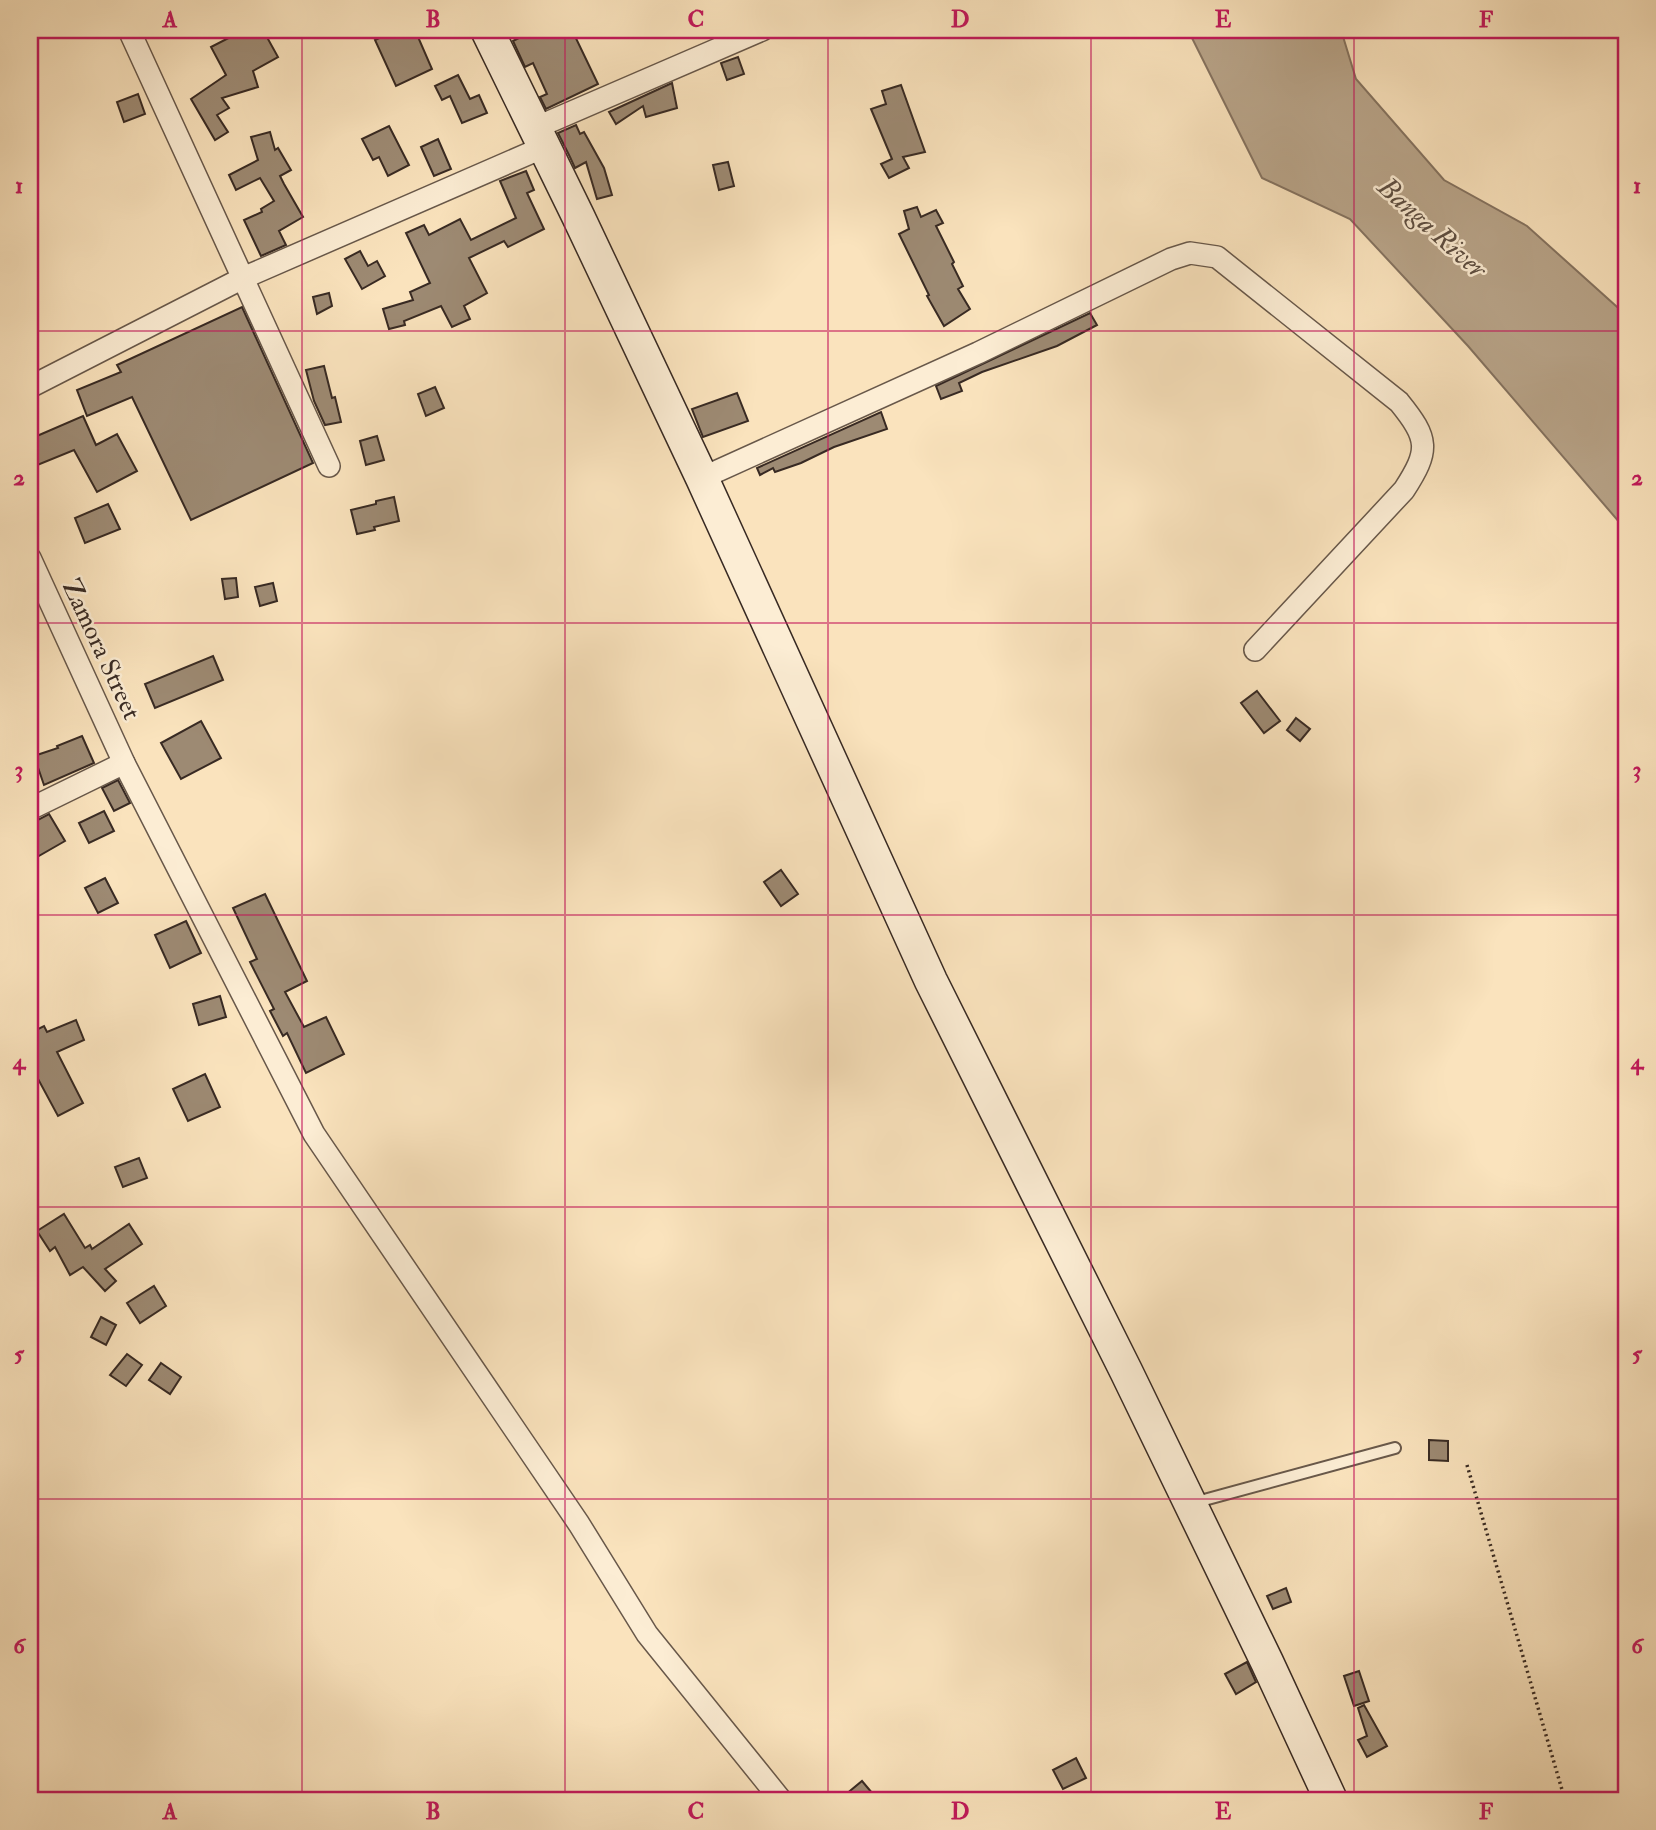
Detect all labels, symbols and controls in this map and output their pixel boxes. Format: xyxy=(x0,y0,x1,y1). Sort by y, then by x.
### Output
text: A xyxy=(162,5,178,34)
text: B xyxy=(425,5,441,34)
text: C xyxy=(688,5,704,34)
text: D xyxy=(951,5,969,34)
text: E xyxy=(1215,5,1232,34)
text: F xyxy=(1479,5,1494,34)
water label: Banga River xyxy=(1369,169,1495,287)
text: 1 xyxy=(15,171,23,200)
text: 1 xyxy=(1633,171,1641,200)
text: 2 xyxy=(13,463,25,492)
text: 2 xyxy=(1631,463,1643,492)
street label: Zamora Street xyxy=(55,574,148,725)
text: 3 xyxy=(15,755,23,784)
text: 3 xyxy=(1633,755,1641,784)
text: 4 xyxy=(12,1047,27,1076)
text: 4 xyxy=(1630,1047,1645,1076)
text: 5 xyxy=(14,1339,25,1368)
text: 5 xyxy=(1632,1339,1643,1368)
text: 6 xyxy=(13,1631,27,1660)
text: 6 xyxy=(1631,1631,1645,1660)
text: A xyxy=(162,1797,178,1826)
text: B xyxy=(425,1797,441,1826)
text: C xyxy=(688,1797,704,1826)
text: D xyxy=(951,1797,969,1826)
text: E xyxy=(1215,1797,1232,1826)
text: F xyxy=(1479,1797,1494,1826)

